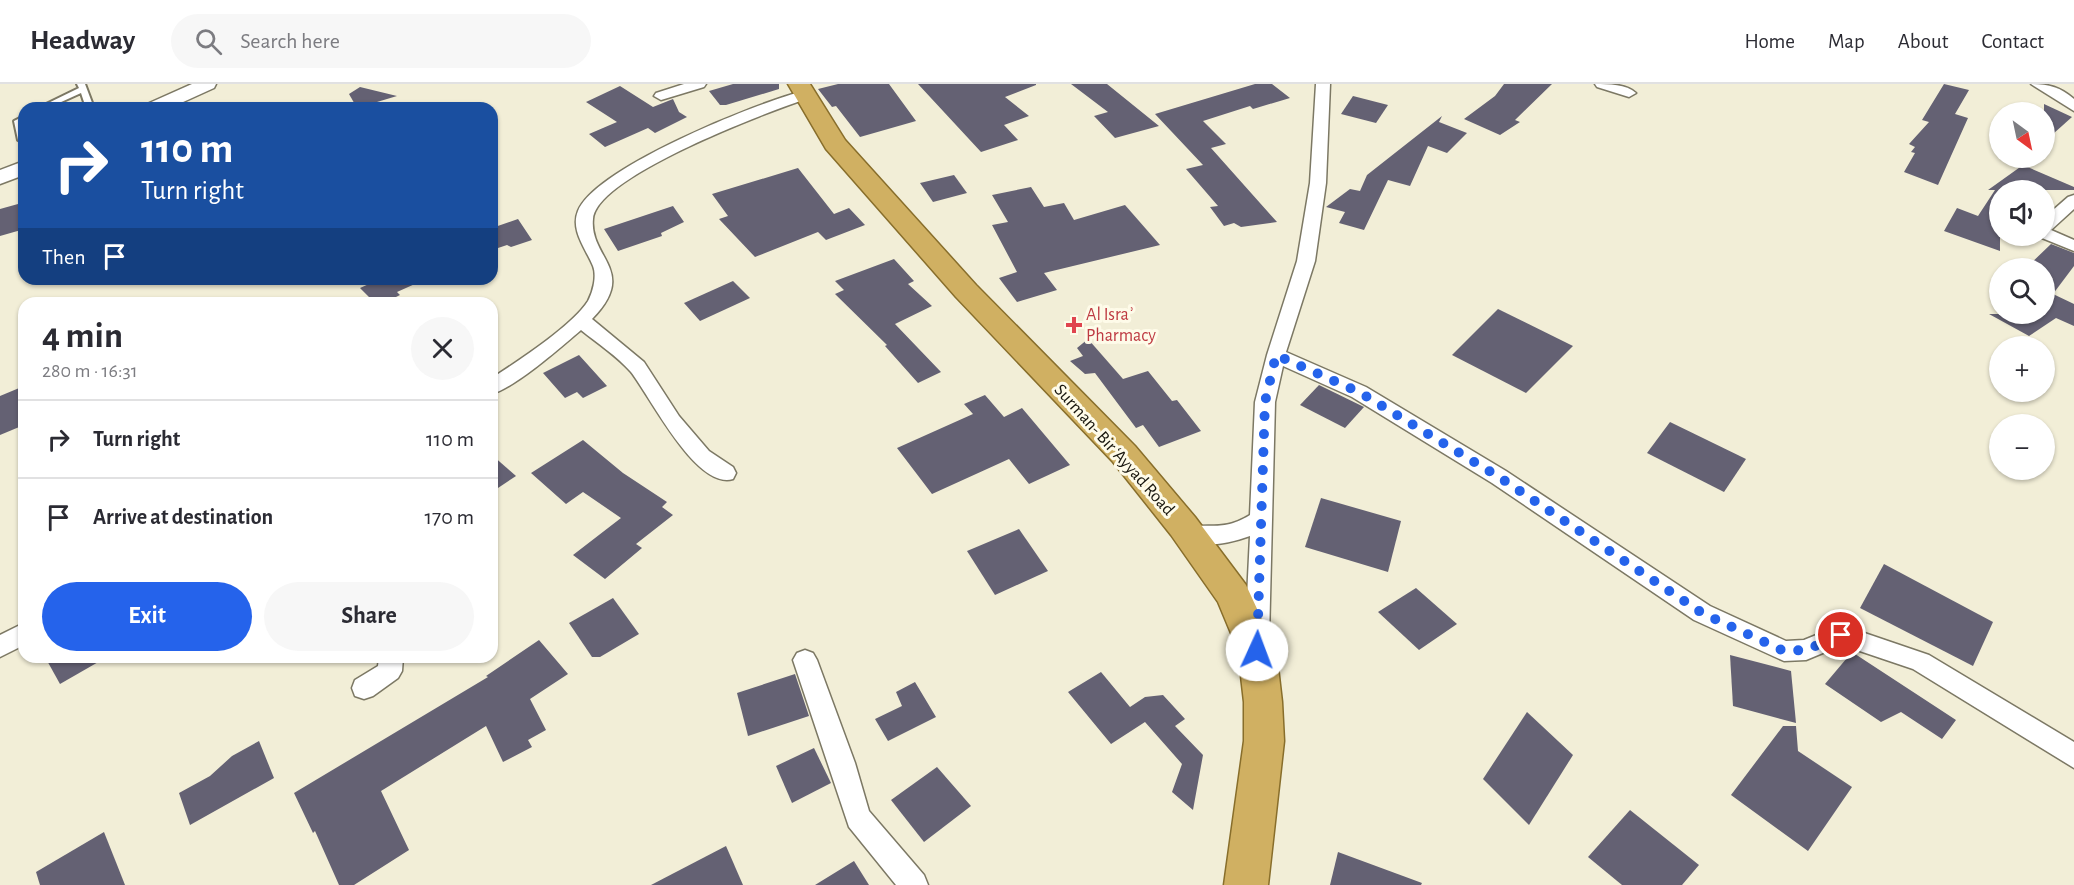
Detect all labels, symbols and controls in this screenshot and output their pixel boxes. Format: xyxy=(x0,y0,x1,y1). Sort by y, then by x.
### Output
search box xyxy=(171,14,591,68)
icon: search xyxy=(192,25,225,58)
text: Headway xyxy=(30,27,135,55)
text: Search here xyxy=(240,30,340,52)
text: Home xyxy=(1744,31,1795,52)
text: Map xyxy=(1828,31,1865,52)
text: About xyxy=(1898,31,1948,52)
text: Contact xyxy=(1981,31,2044,52)
north arrow xyxy=(1989,102,2055,168)
map controls xyxy=(1989,102,2055,480)
icon: right xyxy=(42,126,120,204)
text: 110 m xyxy=(141,128,233,170)
text: Turn right xyxy=(141,177,244,204)
button: sound xyxy=(1989,180,2055,246)
icon: arrive xyxy=(98,240,131,273)
text: Then xyxy=(42,246,86,268)
button: search xyxy=(1989,258,2055,324)
place label: Al Israʾ Pharmacy xyxy=(1086,306,1156,345)
button: close xyxy=(411,317,474,380)
text: 4 min xyxy=(42,318,123,354)
marker: Al Israʾ Pharmacy xyxy=(1067,318,1081,332)
button: + xyxy=(1989,336,2055,402)
text: 280 m · 16:31 xyxy=(42,361,138,381)
street label: Surman- Bir ‘Ayyad Road xyxy=(1050,381,1178,519)
button: − xyxy=(1989,414,2055,480)
icon: right xyxy=(42,423,75,456)
text: Turn right xyxy=(93,428,180,450)
text: 110 m xyxy=(426,428,474,450)
icon: arrive xyxy=(42,501,75,534)
text: Arrive at destination xyxy=(93,506,273,528)
text: 170 m xyxy=(424,506,474,528)
button: Exit xyxy=(42,582,252,651)
button: Share xyxy=(264,582,474,651)
pin xyxy=(1815,609,1866,660)
position arrow xyxy=(1225,618,1289,682)
icon: arrive xyxy=(1824,618,1857,651)

